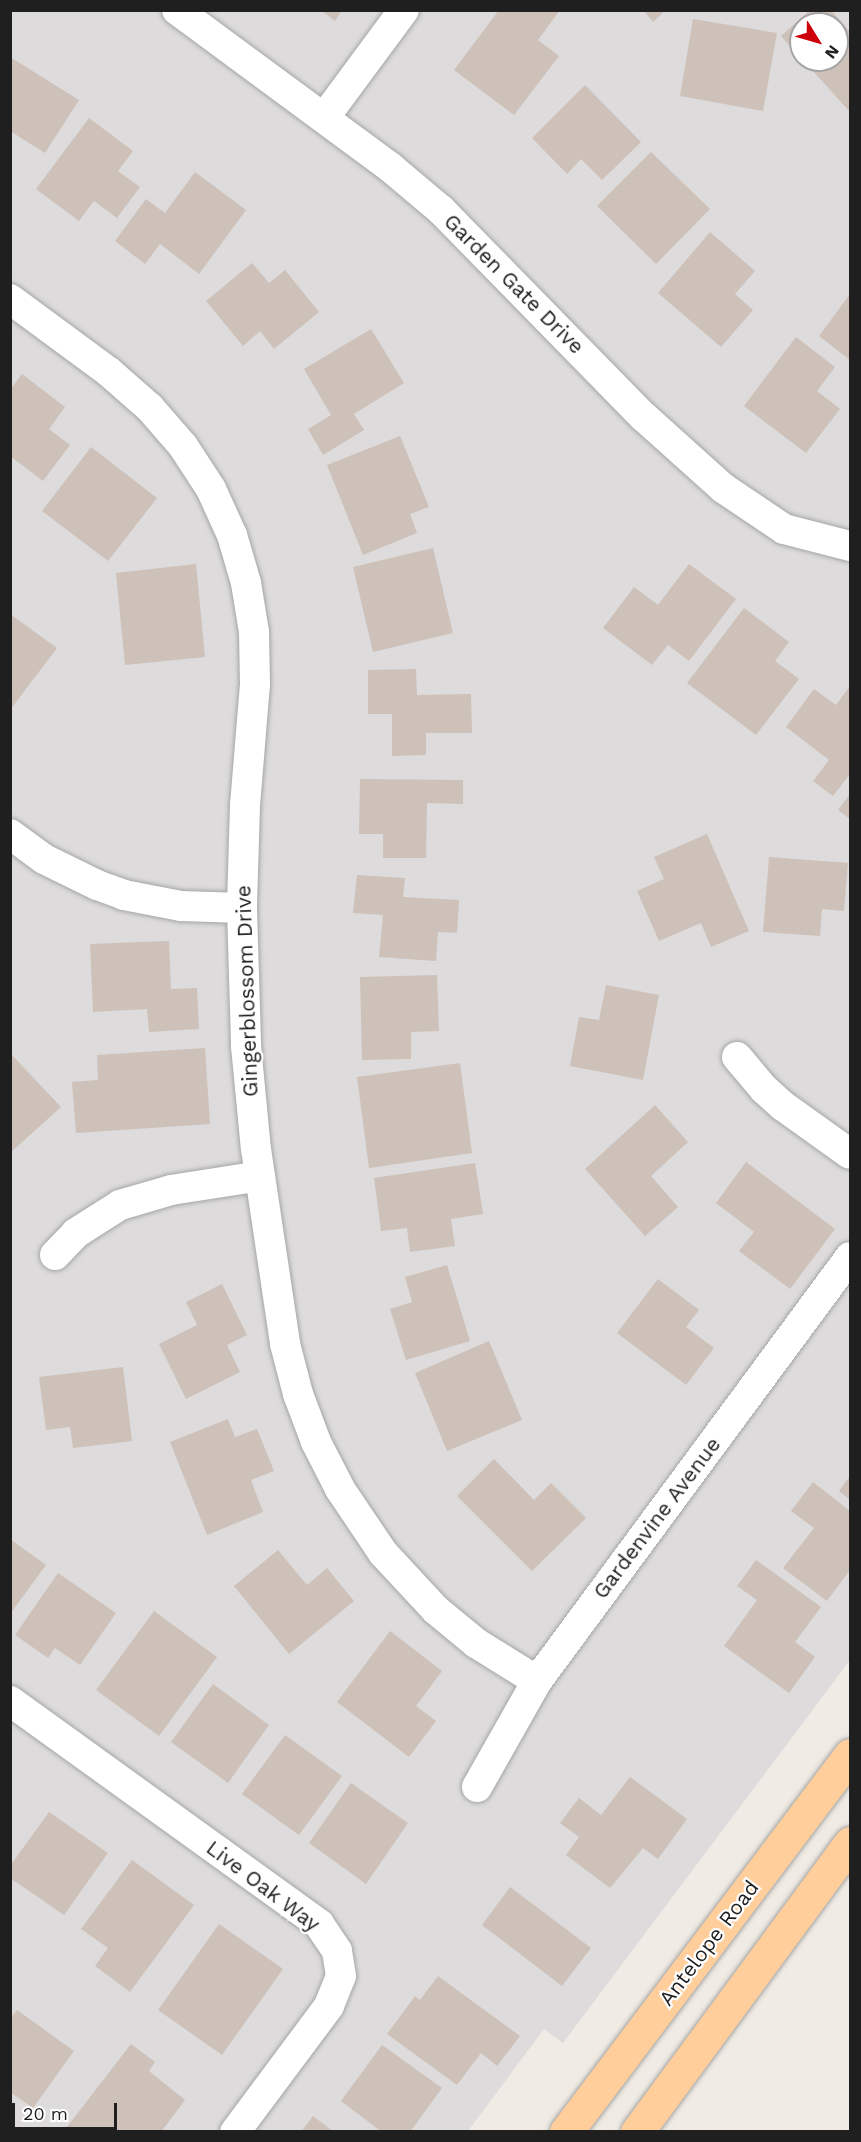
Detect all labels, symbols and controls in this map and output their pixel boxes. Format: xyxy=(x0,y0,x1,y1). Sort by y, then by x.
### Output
north arrow xyxy=(789,12,849,72)
text: N xyxy=(821,41,843,62)
street label: Garden Gate Drive xyxy=(439,209,589,359)
street label: Gingerblossom Drive xyxy=(231,885,263,1097)
street label: Gardenvine Avenue xyxy=(588,1432,726,1604)
street label: Live Oak Way xyxy=(201,1835,325,1937)
street label: Antelope Road xyxy=(654,1875,764,2011)
scale bar xyxy=(15,2091,120,2129)
text: 20 m xyxy=(23,2103,68,2124)

